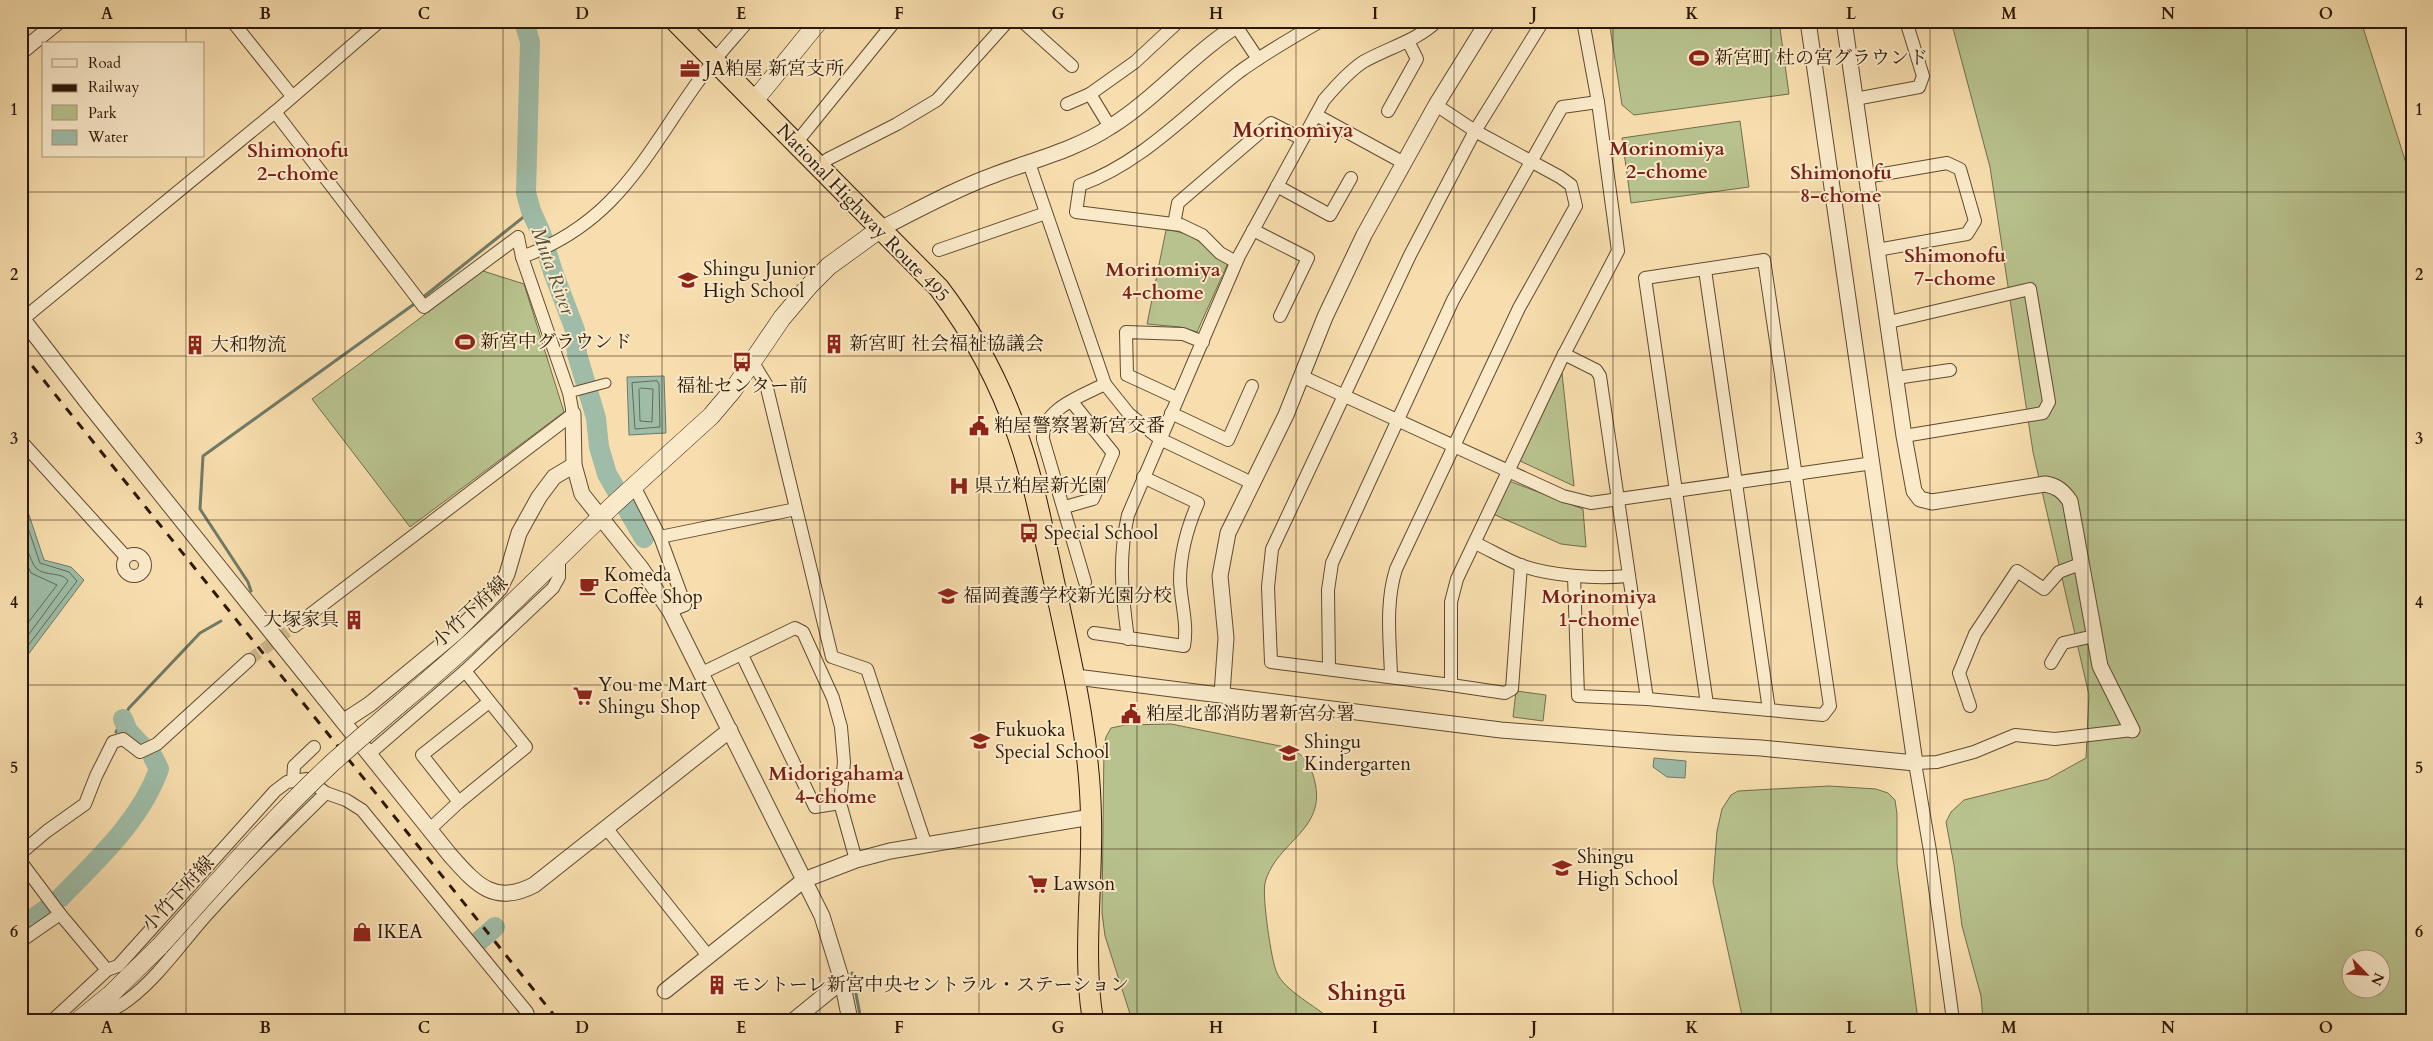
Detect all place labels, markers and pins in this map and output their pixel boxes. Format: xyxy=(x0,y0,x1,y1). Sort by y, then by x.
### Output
place label: 新宮町 杜の宮グラウンド xyxy=(1714,45,1928,71)
sports icon: 新宮町 杜の宮グラウンド xyxy=(1688,47,1710,69)
place label: JA粕屋 新宮支所 xyxy=(702,56,844,82)
office icon: JA粕屋 新宮支所 xyxy=(679,58,701,80)
place label: Shingu Junior High School xyxy=(703,256,816,304)
school or university icon: Shingu Junior High School xyxy=(677,269,699,291)
place label: 新宮中グラウンド xyxy=(480,329,632,355)
sports icon: 新宮中グラウンド xyxy=(454,331,476,353)
place label: 新宮町 社会福祉協議会 xyxy=(849,331,1044,357)
place label: 大和物流 xyxy=(210,332,286,358)
building icon: 新宮町 社会福祉協議会 xyxy=(823,333,845,355)
building icon: 大和物流 xyxy=(184,334,206,356)
bus stop icon: 福祉センター前 xyxy=(731,351,753,373)
place label: 福祉センター前 xyxy=(676,373,808,399)
place label: 粕屋警察署新宮交番 xyxy=(994,413,1165,439)
public building icon: 粕屋警察署新宮交番 xyxy=(968,415,990,437)
place label: 県立粕屋新光園 xyxy=(974,473,1107,499)
hospital icon: 県立粕屋新光園 xyxy=(948,475,970,497)
place label: Special School xyxy=(1044,520,1159,546)
bus stop icon: Special School xyxy=(1018,522,1040,544)
place label: Komeda Coffee Shop xyxy=(604,562,703,610)
cafe icon: Komeda Coffee Shop xyxy=(578,575,600,597)
place label: 福岡養護学校新光園分校 xyxy=(963,583,1172,609)
school or university icon: 福岡養護学校新光園分校 xyxy=(937,585,959,607)
place label: 大塚家具 xyxy=(263,607,339,633)
building icon: 大塚家具 xyxy=(343,609,365,631)
place label: You me Mart Shingu Shop xyxy=(598,672,707,720)
supermarket icon: You me Mart Shingu Shop xyxy=(572,685,594,707)
place label: 粕屋北部消防署新宮分署 xyxy=(1146,701,1355,727)
public building icon: 粕屋北部消防署新宮分署 xyxy=(1120,703,1142,725)
place label: Fukuoka Special School xyxy=(995,717,1110,765)
place label: Shingu Kindergarten xyxy=(1304,729,1411,777)
school or university icon: Fukuoka Special School xyxy=(969,730,991,752)
school or university icon: Shingu Kindergarten xyxy=(1278,742,1300,764)
place label: Shingu High School xyxy=(1577,844,1679,892)
school or university icon: Shingu High School xyxy=(1551,857,1573,879)
place label: Lawson xyxy=(1053,871,1116,897)
supermarket icon: Lawson xyxy=(1027,873,1049,895)
place label: IKEA xyxy=(377,919,423,945)
shop icon: IKEA xyxy=(351,921,373,943)
place label: モントーレ新宮中央セントラル・ステーション xyxy=(732,972,1129,998)
building icon: モントーレ新宮中央セントラル・ステーション xyxy=(706,974,728,996)

